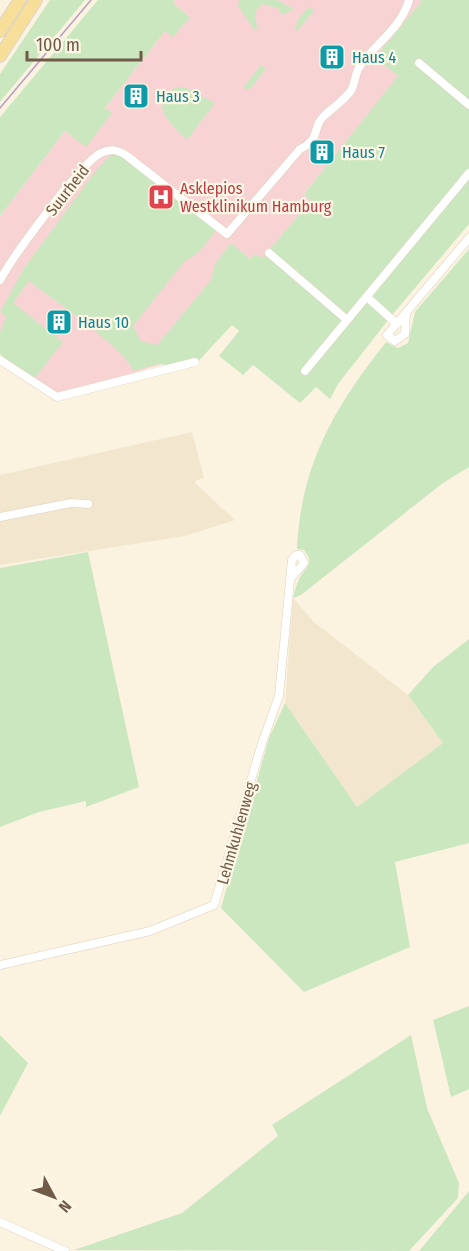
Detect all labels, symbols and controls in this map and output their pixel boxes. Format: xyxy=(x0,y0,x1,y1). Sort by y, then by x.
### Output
scale bar xyxy=(27,24,141,62)
text: 100 m xyxy=(36,34,80,56)
building icon: Haus 4 xyxy=(317,42,347,72)
place label: Haus 4 xyxy=(352,48,396,67)
building icon: Haus 3 xyxy=(121,81,151,111)
place label: Haus 3 xyxy=(156,87,200,106)
building icon: Haus 7 xyxy=(307,137,337,167)
place label: Haus 7 xyxy=(342,143,385,162)
street label: Suurheid xyxy=(42,161,93,219)
place label: Asklepios Westklinikum Hamburg xyxy=(180,179,332,216)
hospital icon: Asklepios Westklinikum Hamburg xyxy=(146,182,176,212)
building icon: Haus 10 xyxy=(44,307,74,337)
place label: Haus 10 xyxy=(78,313,129,332)
street label: Lehmkuhlenweg xyxy=(213,779,260,887)
north arrow xyxy=(24,1167,84,1227)
text: N xyxy=(55,1197,75,1216)

